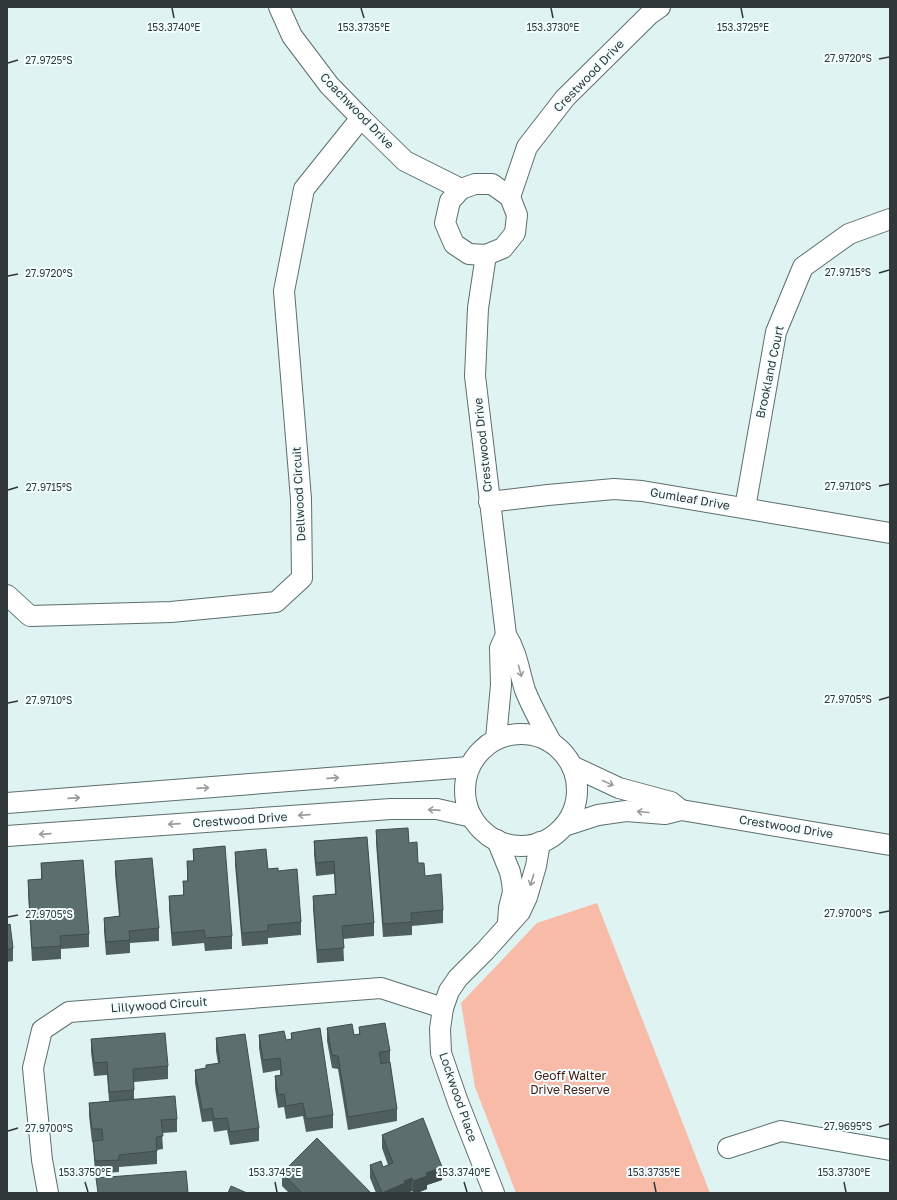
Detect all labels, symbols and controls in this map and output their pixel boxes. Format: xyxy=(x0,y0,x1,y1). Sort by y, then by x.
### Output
text: 153.3740°E xyxy=(148,21,200,33)
text: 153.3735°E xyxy=(338,21,390,33)
text: 153.3730°E xyxy=(527,21,579,33)
text: 153.3725°E xyxy=(717,21,769,33)
street label: Crestwood Drive xyxy=(550,36,627,115)
text: 27.9720°S xyxy=(824,52,872,64)
text: 27.9725°S xyxy=(25,54,73,66)
street label: Coachwood Drive xyxy=(317,69,398,152)
text: 27.9715°S xyxy=(825,266,871,278)
text: 27.9720°S xyxy=(25,267,73,279)
street label: Brookland Court xyxy=(752,324,787,420)
street label: Crestwood Drive xyxy=(470,397,495,493)
street label: Dellwood Circuit xyxy=(289,446,308,542)
text: 27.9710°S xyxy=(825,480,871,492)
text: 27.9715°S xyxy=(26,481,72,493)
street label: Gumleaf Drive xyxy=(649,484,731,513)
one-way arrow xyxy=(517,664,524,677)
text: 27.9705°S xyxy=(824,693,872,705)
text: 27.9710°S xyxy=(26,694,72,706)
one-way arrow xyxy=(326,774,339,781)
one-way arrow xyxy=(601,780,613,787)
one-way arrow xyxy=(196,784,209,792)
one-way arrow xyxy=(67,794,80,801)
one-way arrow xyxy=(428,806,441,813)
street label: Crestwood Drive xyxy=(192,809,288,830)
one-way arrow xyxy=(637,809,650,816)
one-way arrow xyxy=(298,811,311,818)
street label: Crestwood Drive xyxy=(738,812,834,841)
one-way arrow xyxy=(168,821,181,828)
one-way arrow xyxy=(39,830,52,837)
one-way arrow xyxy=(528,874,535,887)
text: 27.9700°S xyxy=(824,907,872,919)
text: 27.9705°S xyxy=(25,908,73,920)
street label: Lillywood Circuit xyxy=(110,994,208,1015)
street label: Lockwood Place xyxy=(436,1050,481,1144)
park label: Geoff Walter Drive Reserve xyxy=(530,1068,610,1097)
text: 27.9695°S xyxy=(824,1120,872,1132)
text: 27.9700°S xyxy=(25,1122,73,1134)
text: 153.3750°E xyxy=(59,1166,111,1178)
text: 153.3745°E xyxy=(249,1166,301,1178)
text: 153.3740°E xyxy=(438,1166,490,1178)
text: 153.3735°E xyxy=(628,1166,680,1178)
text: 153.3730°E xyxy=(818,1166,870,1178)

